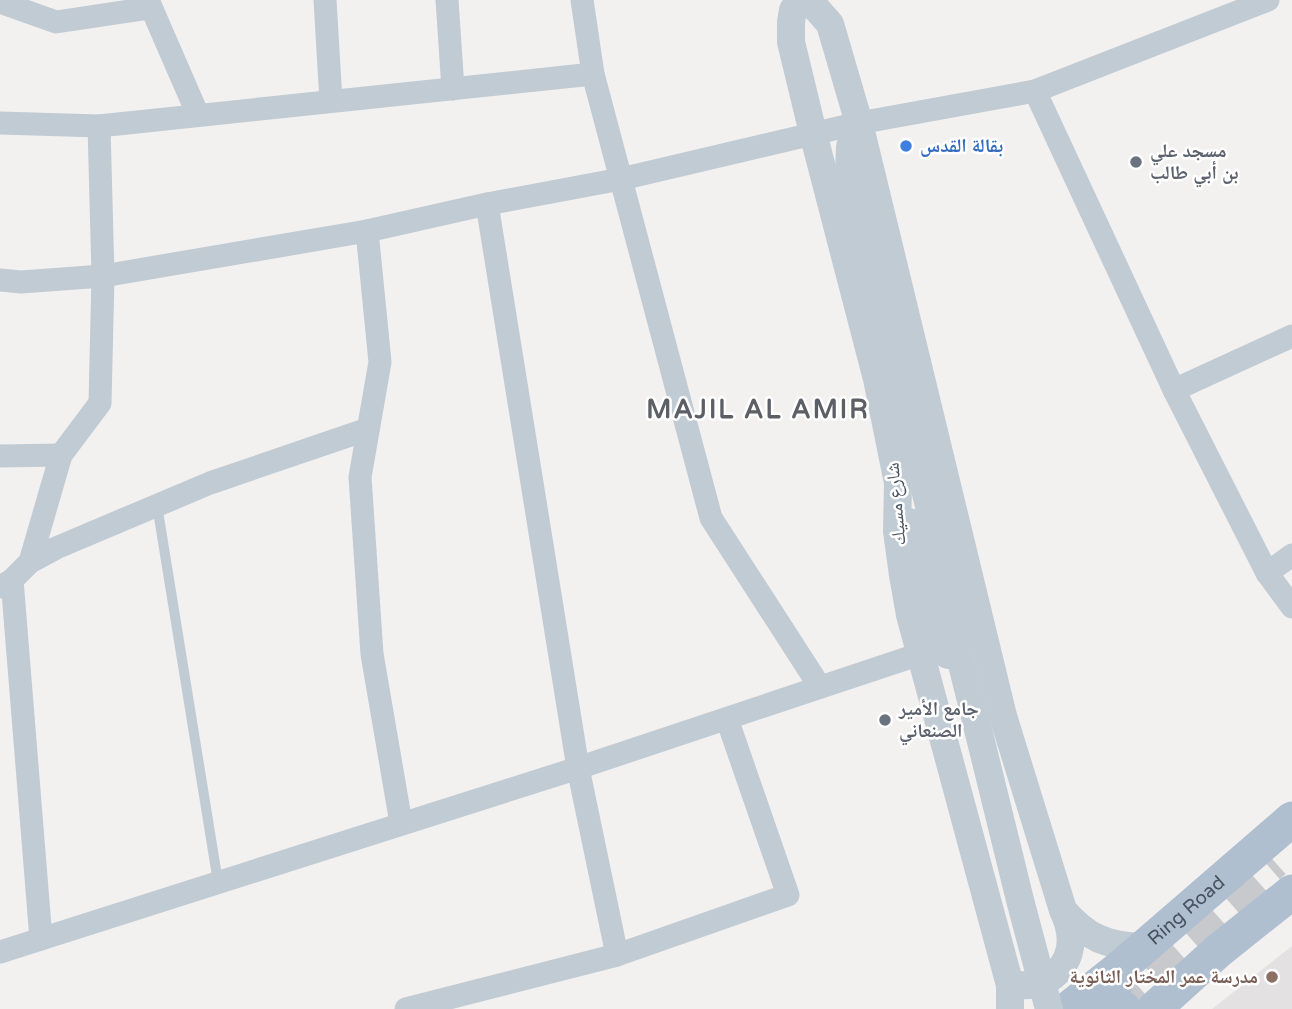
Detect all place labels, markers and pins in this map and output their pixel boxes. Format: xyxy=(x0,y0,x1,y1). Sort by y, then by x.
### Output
place label: بقالة القدس xyxy=(920,135,1003,157)
marker: بقالة القدس xyxy=(898,138,914,154)
place label: مسجد علي بن أبي طالب xyxy=(1150,140,1239,188)
marker: مسجد علي بن أبي طالب xyxy=(1128,154,1144,170)
place label: جامع الأمير الصنعاني xyxy=(898,698,979,746)
marker: جامع الأمير الصنعاني xyxy=(877,712,893,728)
place label: مدرسة عمر المختار الثانوية xyxy=(1069,966,1258,988)
marker: مدرسة عمر المختار الثانوية xyxy=(1264,969,1280,985)

